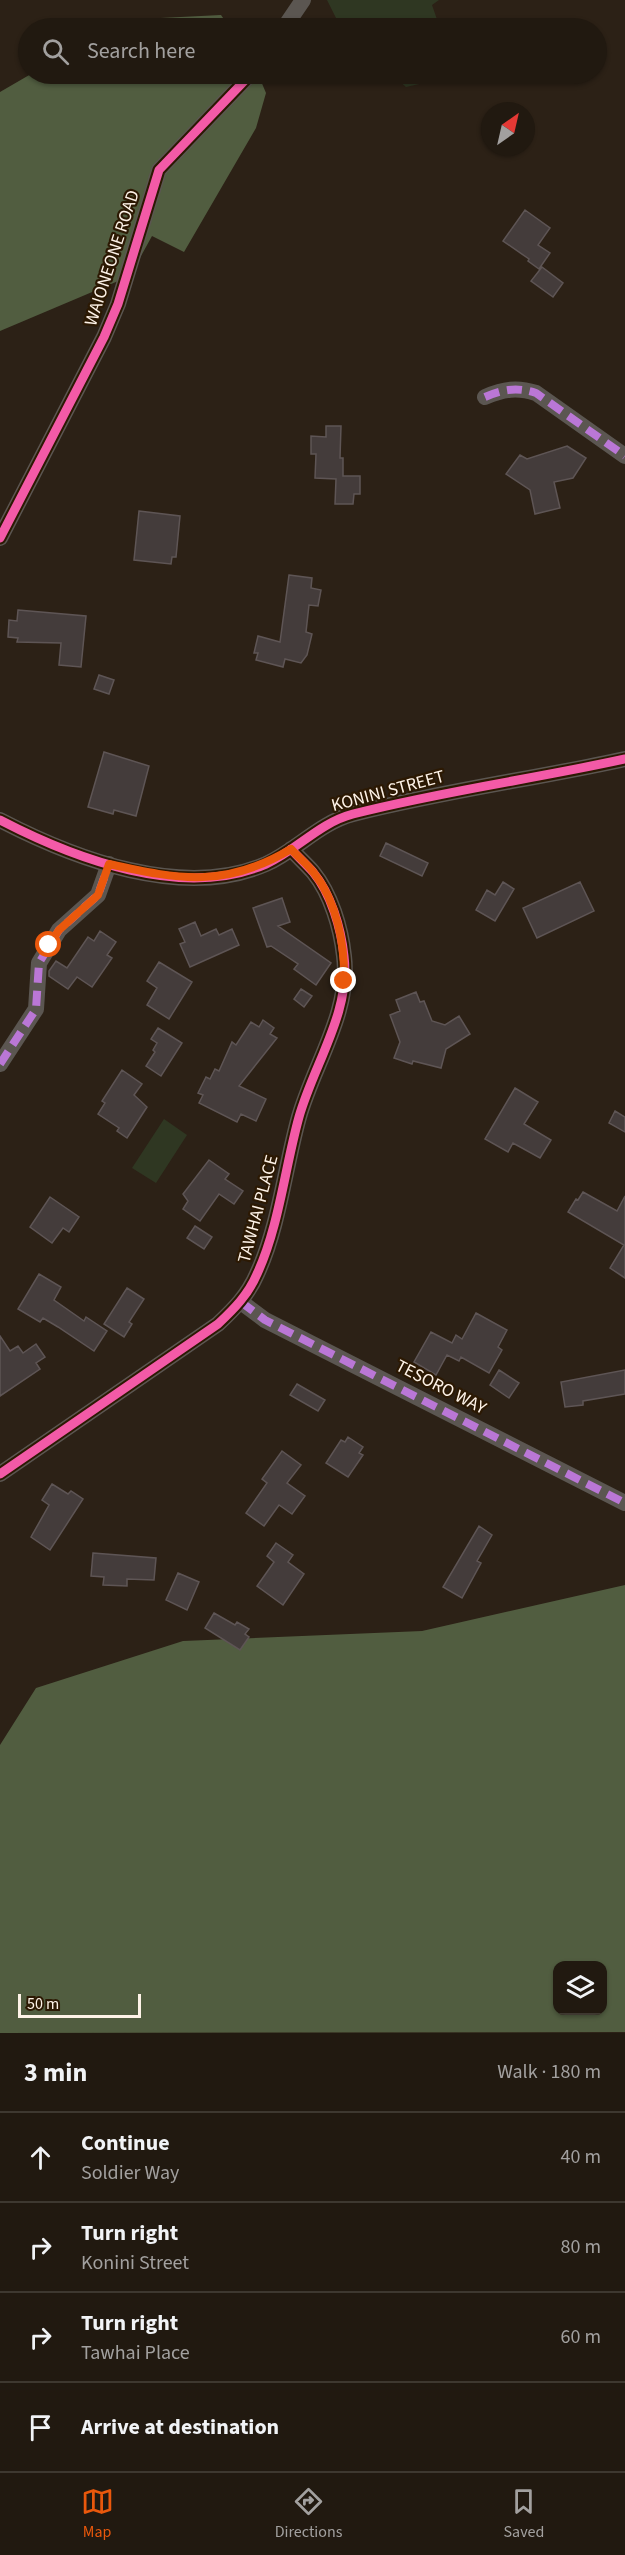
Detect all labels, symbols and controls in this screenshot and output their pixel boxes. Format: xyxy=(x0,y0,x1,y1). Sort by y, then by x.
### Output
search box xyxy=(18,18,607,84)
icon: search xyxy=(39,35,72,68)
text: Search here xyxy=(87,35,195,67)
north arrow xyxy=(481,102,535,156)
street label: WAIONEONE ROAD xyxy=(78,187,146,329)
street label: KONINI STREET xyxy=(329,764,448,818)
route start xyxy=(35,931,61,957)
route end xyxy=(330,967,356,993)
street label: TAWHAI PLACE xyxy=(232,1152,284,1266)
street label: TESORO WAY xyxy=(391,1353,491,1421)
map controls xyxy=(553,1961,607,2015)
button: layers xyxy=(553,1961,607,2015)
scale bar xyxy=(18,1991,141,2018)
text: 50 m xyxy=(27,1993,59,2015)
text: 3 min xyxy=(24,2054,87,2091)
text: Walk · 180 m xyxy=(497,2058,601,2086)
text: Continue xyxy=(81,2127,170,2159)
icon: ahead xyxy=(24,2141,57,2174)
text: 40 m xyxy=(561,2143,601,2171)
text: Soldier Way xyxy=(81,2159,179,2187)
text: Turn right xyxy=(81,2217,178,2249)
icon: right xyxy=(24,2231,57,2264)
text: 80 m xyxy=(561,2233,601,2261)
text: Konini Street xyxy=(81,2249,189,2277)
text: Turn right xyxy=(81,2307,178,2339)
icon: right xyxy=(24,2321,57,2354)
text: 60 m xyxy=(561,2323,601,2351)
text: Tawhai Place xyxy=(81,2339,190,2367)
icon: arrive xyxy=(24,2411,57,2444)
text: Arrive at destination xyxy=(81,2411,279,2443)
tab: Map xyxy=(81,2485,114,2543)
tab: Directions xyxy=(275,2485,342,2543)
tab: Saved xyxy=(504,2485,544,2543)

